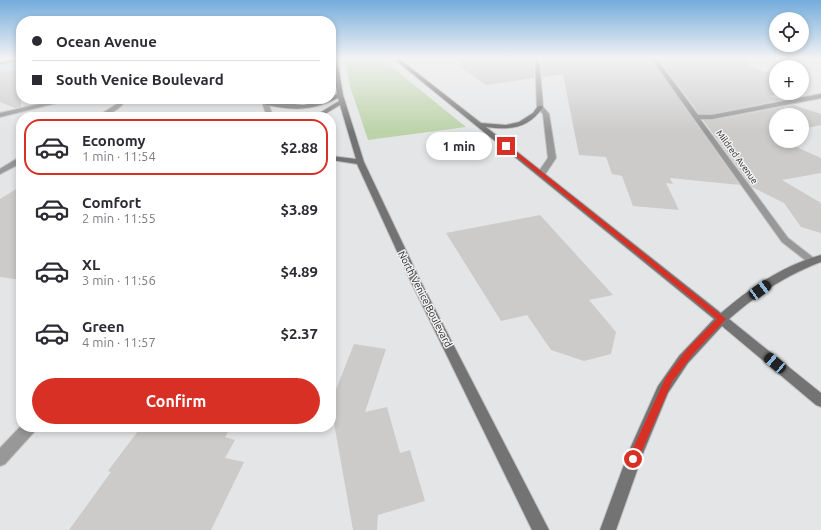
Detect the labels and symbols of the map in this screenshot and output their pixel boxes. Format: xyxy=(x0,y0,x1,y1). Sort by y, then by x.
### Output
street label: Mildred Avenue xyxy=(714,128,760,186)
callout: 1 min xyxy=(426,132,492,160)
route end xyxy=(497,137,515,155)
street label: North Venice Boulevard xyxy=(396,249,454,349)
car xyxy=(747,278,773,302)
car xyxy=(762,351,788,375)
route start xyxy=(624,450,642,468)

